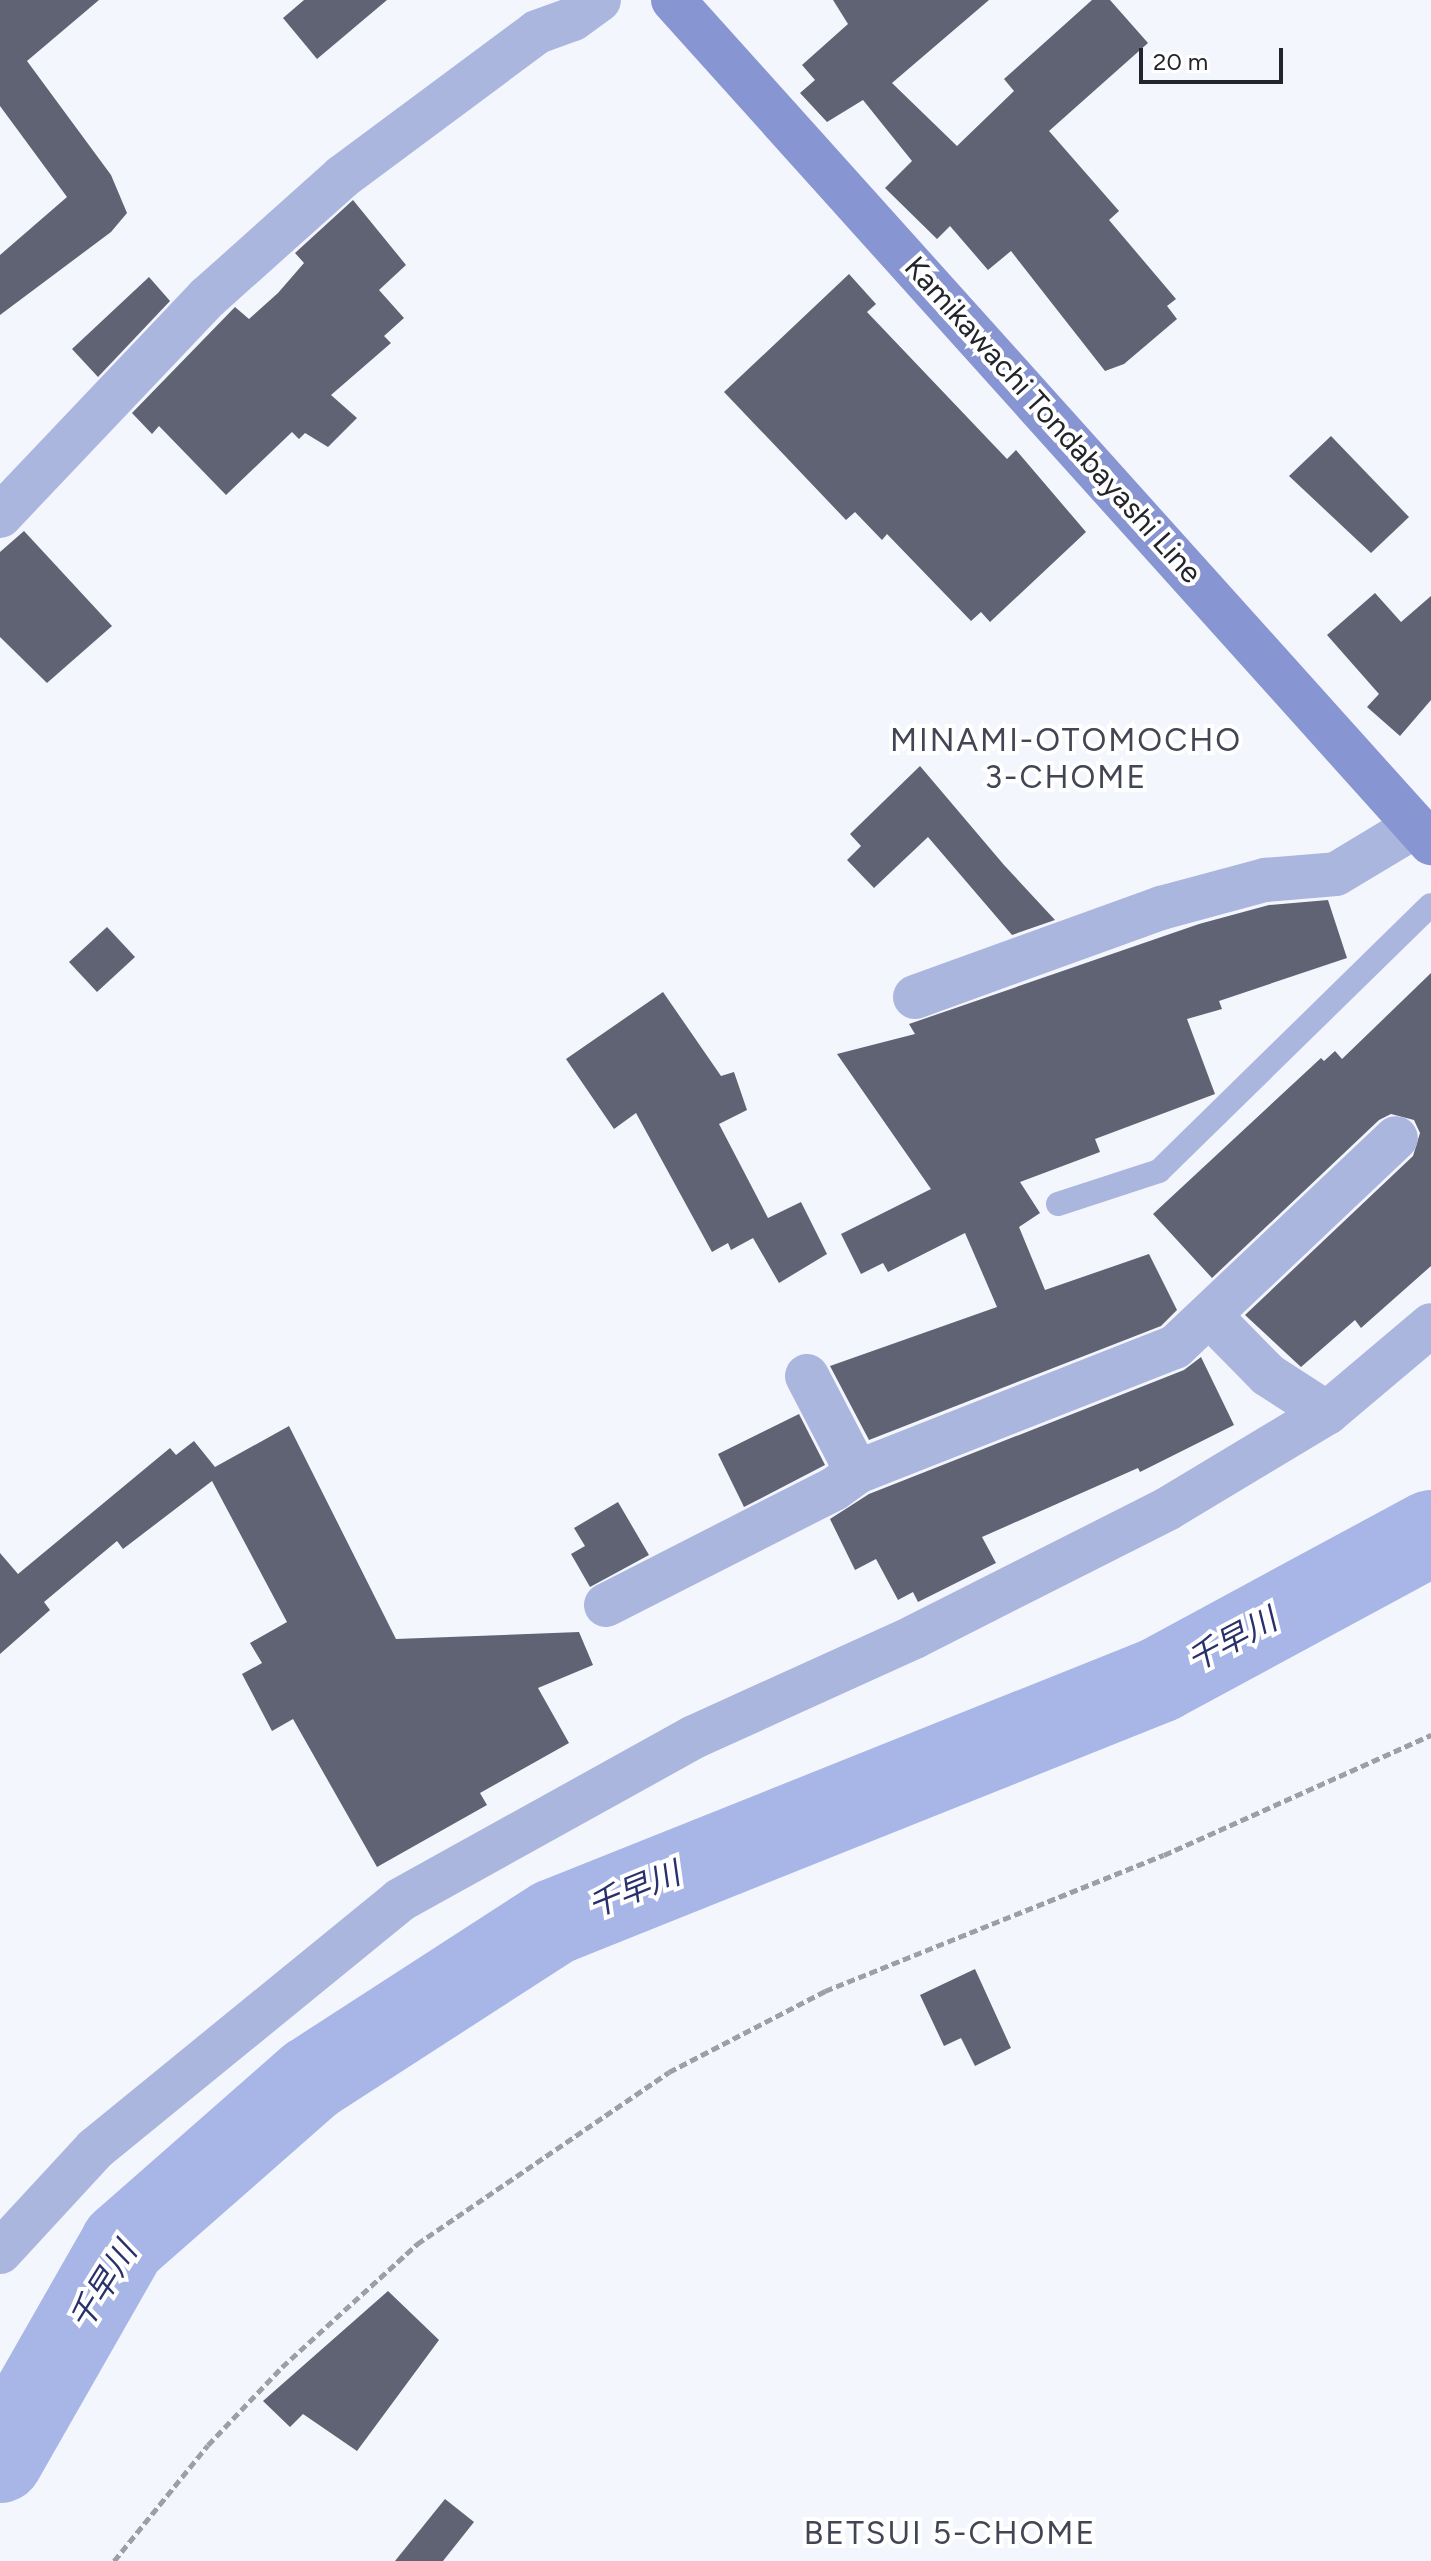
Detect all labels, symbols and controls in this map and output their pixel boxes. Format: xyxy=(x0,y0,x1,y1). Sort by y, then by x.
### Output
scale bar xyxy=(1143,32,1287,82)
text: 20 m xyxy=(1153,47,1208,76)
street label: Kamikawachi Tondabayashi Line xyxy=(897,249,1209,591)
district label: MINAMI-OTOMOCHO 3-CHOME xyxy=(890,722,1242,797)
water label: 千早川 xyxy=(1181,1601,1283,1679)
water label: 千早川 xyxy=(582,1854,686,1926)
water label: 千早川 xyxy=(61,2235,145,2337)
district label: BETSUI 5-CHOME xyxy=(804,2514,1096,2552)

